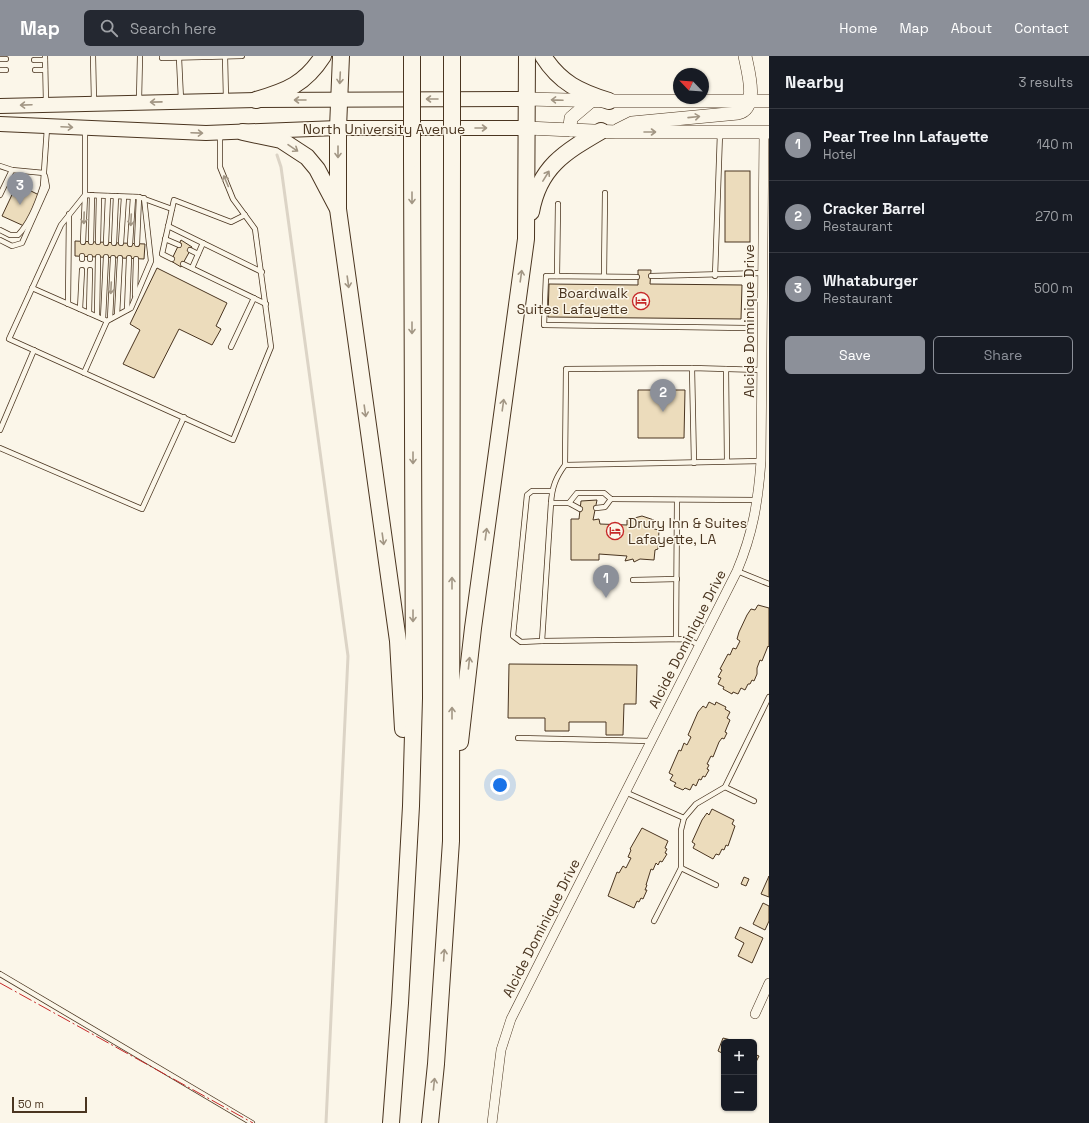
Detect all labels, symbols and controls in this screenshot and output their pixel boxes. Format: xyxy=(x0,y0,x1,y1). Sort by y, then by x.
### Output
search box xyxy=(84,10,364,46)
text: Map xyxy=(20,16,60,41)
icon: search xyxy=(98,17,120,39)
text: Search here xyxy=(130,19,216,38)
text: Home xyxy=(839,19,877,37)
text: Map xyxy=(899,19,929,37)
text: About xyxy=(951,19,992,37)
text: Contact xyxy=(1014,19,1069,37)
north arrow xyxy=(673,68,709,104)
one-way arrow xyxy=(337,71,344,84)
text: Nearby xyxy=(785,71,844,93)
text: 3 results xyxy=(1019,74,1073,91)
one-way arrow xyxy=(426,95,439,103)
one-way arrow xyxy=(294,96,307,104)
one-way arrow xyxy=(551,96,564,104)
one-way arrow xyxy=(150,98,163,106)
one-way arrow xyxy=(20,101,33,109)
one-way arrow xyxy=(687,113,700,121)
street label: North University Avenue xyxy=(303,120,465,138)
one-way arrow xyxy=(60,124,73,131)
one-way arrow xyxy=(474,124,487,132)
text: Pear Tree Inn Lafayette xyxy=(823,127,989,146)
one-way arrow xyxy=(643,128,656,136)
one-way arrow xyxy=(190,129,203,136)
text: 1 xyxy=(795,136,801,153)
text: 140 m xyxy=(1037,136,1073,153)
one-way arrow xyxy=(287,144,298,152)
one-way arrow xyxy=(334,145,342,158)
text: Hotel xyxy=(823,146,856,163)
one-way arrow xyxy=(542,170,550,182)
pin: 3 xyxy=(7,172,33,205)
one-way arrow xyxy=(222,175,229,187)
one-way arrow xyxy=(408,191,416,204)
text: Cracker Barrel xyxy=(823,199,925,218)
text: 2 xyxy=(794,208,802,225)
text: 270 m xyxy=(1035,208,1073,225)
one-way arrow xyxy=(80,211,87,224)
one-way arrow xyxy=(128,213,135,226)
text: Restaurant xyxy=(823,218,893,235)
street label: Alcide Dominique Drive xyxy=(740,244,758,398)
one-way arrow xyxy=(517,270,525,283)
text: Whataburger xyxy=(823,271,918,290)
one-way arrow xyxy=(344,275,352,288)
text: 3 xyxy=(794,280,802,297)
text: 500 m xyxy=(1034,280,1073,297)
one-way arrow xyxy=(108,281,115,294)
place label: Boardwalk Suites Lafayette xyxy=(517,284,628,318)
text: Restaurant xyxy=(823,290,893,307)
hotel icon: Boardwalk Suites Lafayette xyxy=(631,291,651,311)
one-way arrow xyxy=(408,321,416,334)
button: Save xyxy=(785,336,925,374)
button: Share xyxy=(933,336,1073,374)
pin: 2 xyxy=(650,379,676,412)
one-way arrow xyxy=(499,399,507,412)
one-way arrow xyxy=(361,404,369,417)
one-way arrow xyxy=(409,451,417,464)
place label: Drury Inn & Suites Lafayette, LA xyxy=(628,514,747,548)
hotel icon: Drury Inn & Suites Lafayette, LA xyxy=(605,521,625,541)
one-way arrow xyxy=(482,528,490,541)
one-way arrow xyxy=(379,532,387,545)
pin: 1 xyxy=(593,565,619,598)
street label: Alcide Dominique Drive xyxy=(644,567,730,711)
one-way arrow xyxy=(448,577,456,590)
one-way arrow xyxy=(409,609,417,622)
one-way arrow xyxy=(465,657,473,670)
one-way arrow xyxy=(448,707,455,720)
your location xyxy=(490,775,510,795)
street label: Alcide Dominique Drive xyxy=(498,856,584,1000)
one-way arrow xyxy=(440,949,447,962)
map controls xyxy=(721,1039,757,1111)
button: + xyxy=(721,1039,757,1075)
button: − xyxy=(721,1075,757,1111)
one-way arrow xyxy=(430,1078,438,1091)
scale bar xyxy=(12,1095,87,1114)
text: 50 m xyxy=(18,1097,44,1111)

